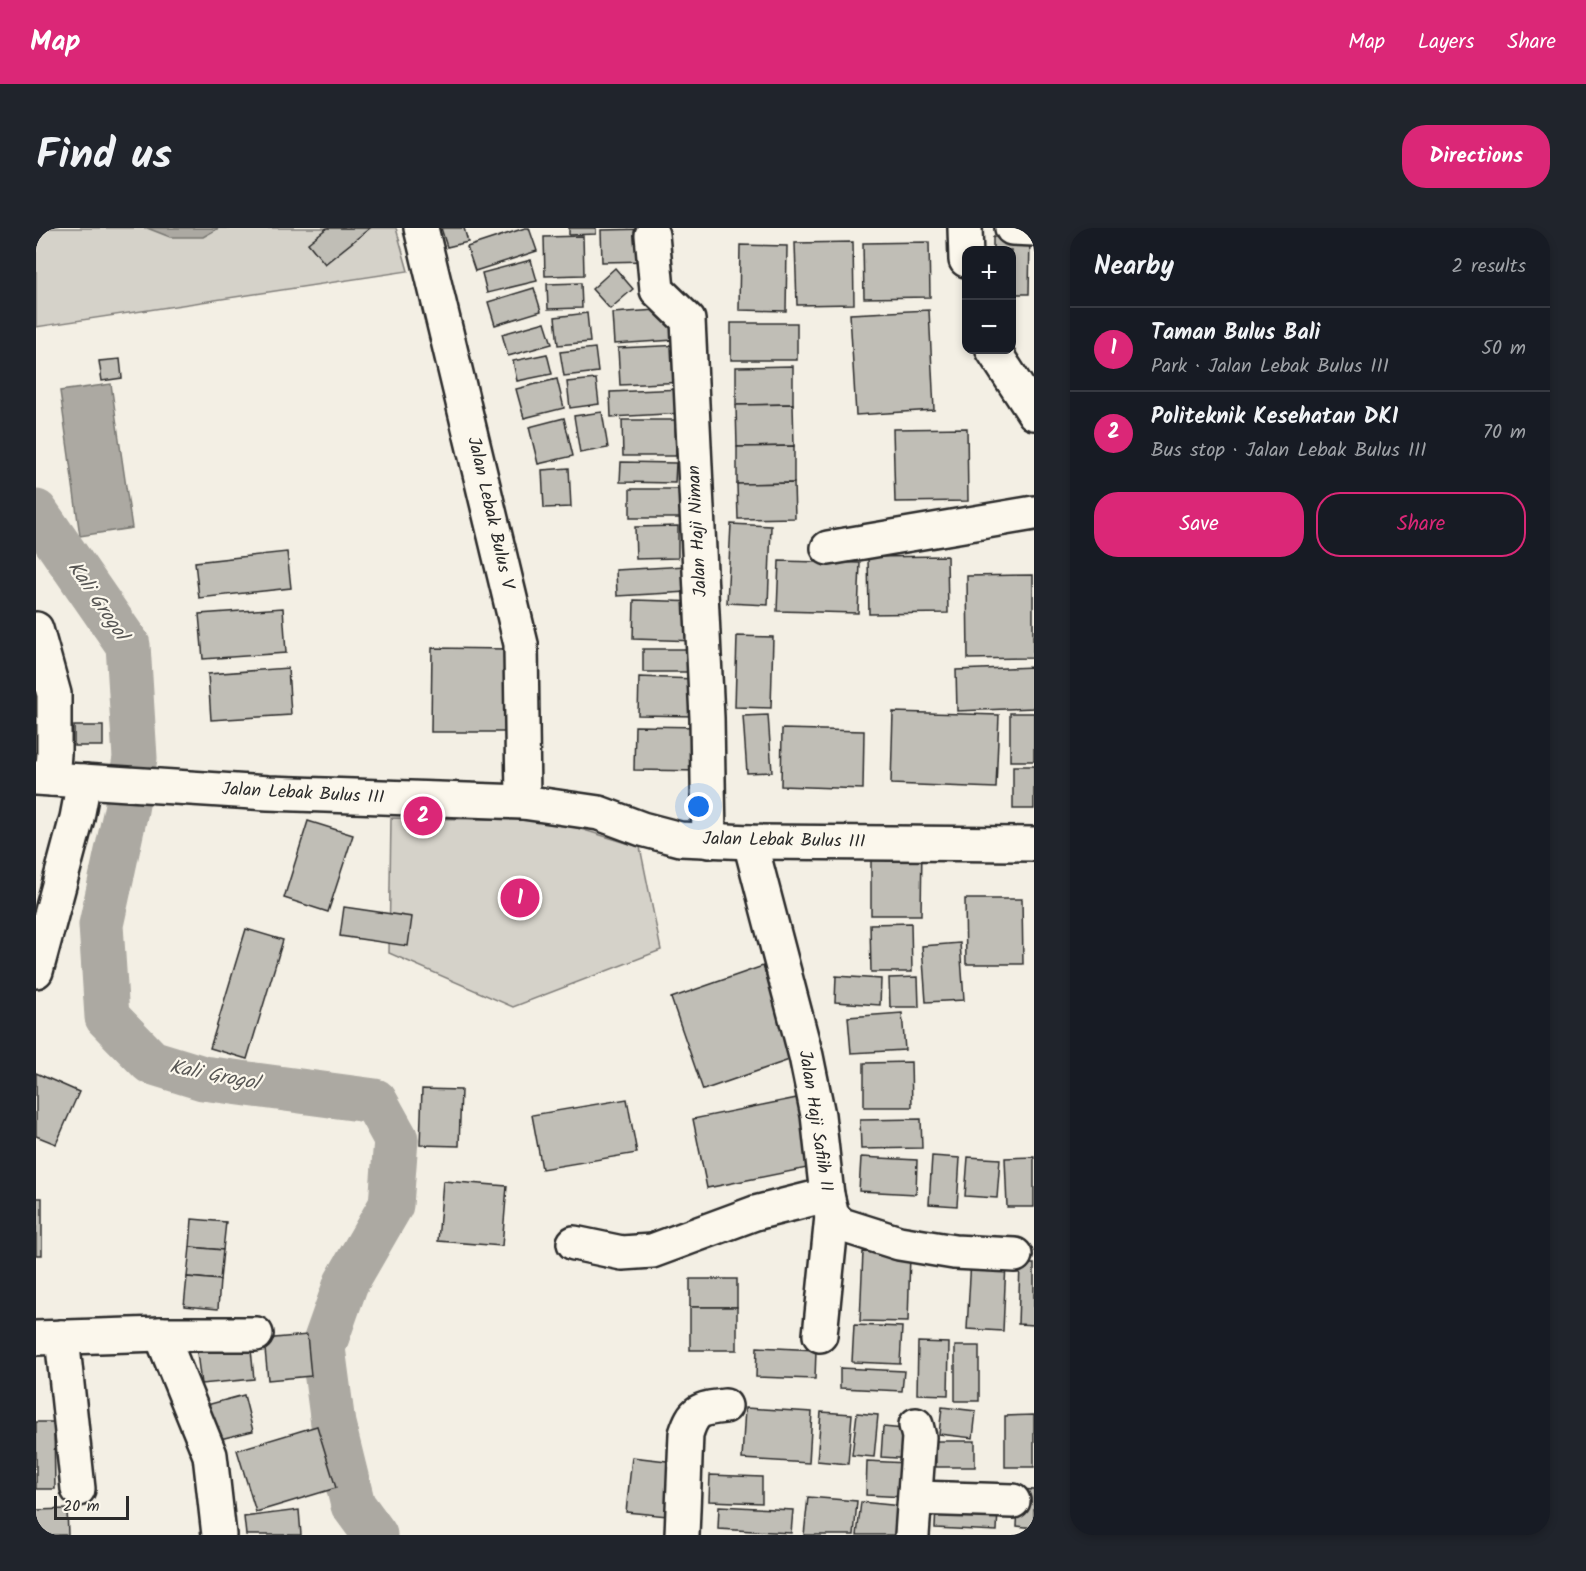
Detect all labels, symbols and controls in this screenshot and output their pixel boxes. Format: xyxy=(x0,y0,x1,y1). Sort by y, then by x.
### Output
text: Map xyxy=(30,20,81,65)
text: Map xyxy=(1348,26,1385,59)
text: Layers xyxy=(1418,26,1474,59)
text: Share xyxy=(1507,26,1556,59)
text: Find us xyxy=(36,123,172,190)
button: Directions xyxy=(1402,125,1550,188)
map controls xyxy=(962,246,1016,354)
button: + xyxy=(962,246,1016,300)
text: Nearby xyxy=(1094,246,1174,288)
text: 2 results xyxy=(1451,251,1526,283)
button: − xyxy=(962,300,1016,354)
text: Taman Bulus Bali xyxy=(1151,316,1320,351)
text: 1 xyxy=(1110,333,1117,365)
text: 50 m xyxy=(1481,333,1526,365)
text: Park · Jalan Lebak Bulus III xyxy=(1151,351,1389,383)
text: Politeknik Kesehatan DKI xyxy=(1151,400,1399,435)
text: 2 xyxy=(1108,417,1119,449)
text: 70 m xyxy=(1483,417,1526,449)
street label: Jalan Lebak Bulus V xyxy=(458,434,522,593)
text: Bus stop · Jalan Lebak Bulus III xyxy=(1151,435,1426,467)
street label: Jalan Haji Niman xyxy=(680,464,716,598)
button: Save xyxy=(1094,492,1304,557)
button: Share xyxy=(1316,492,1526,557)
water label: Kali Grogol xyxy=(59,555,138,651)
street label: Jalan Lebak Bulus III xyxy=(221,775,385,813)
your location xyxy=(684,792,713,821)
pin: 2 xyxy=(404,794,442,838)
street label: Jalan Lebak Bulus III xyxy=(702,825,866,857)
pin: 1 xyxy=(500,876,540,920)
street label: Jalan Haji Safiih II xyxy=(789,1048,841,1194)
water label: Kali Grogol xyxy=(167,1052,265,1101)
scale bar xyxy=(54,1493,129,1520)
text: 20 m xyxy=(63,1494,99,1519)

